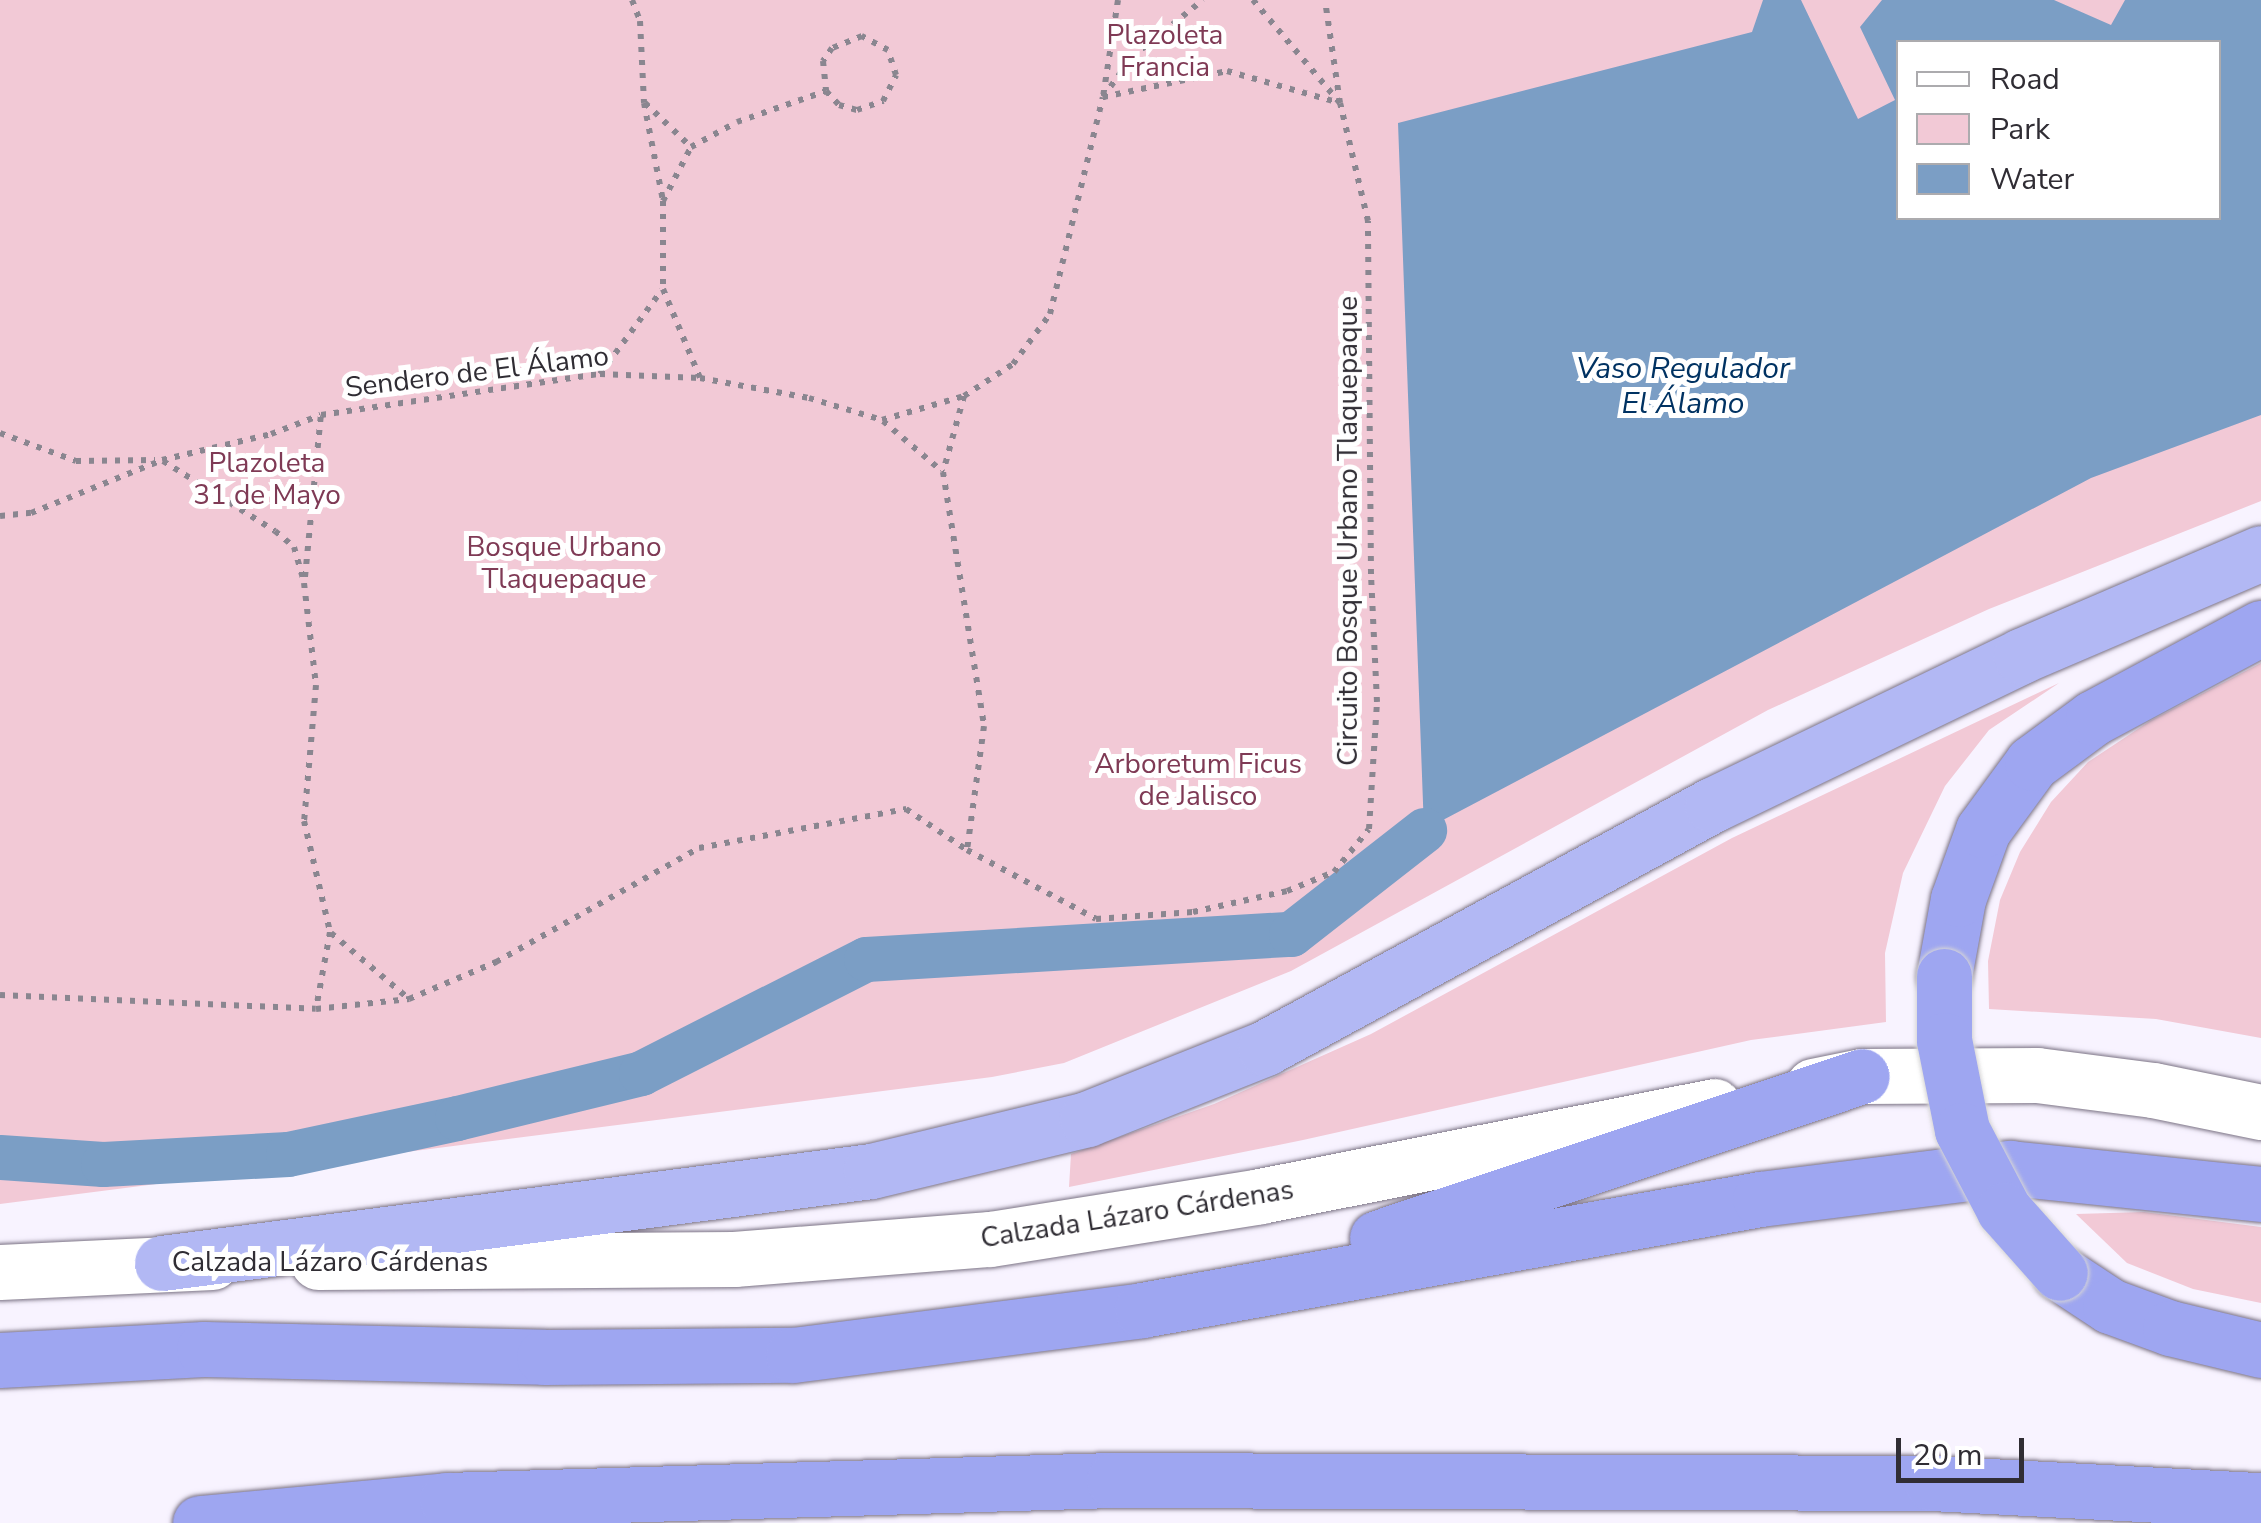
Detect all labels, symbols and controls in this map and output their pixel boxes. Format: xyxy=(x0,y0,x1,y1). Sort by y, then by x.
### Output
park label: Plazoleta Francia xyxy=(1107,18,1223,84)
legend xyxy=(1896,40,2221,220)
text: Road xyxy=(1990,59,2060,100)
text: Park xyxy=(1990,109,2050,150)
text: Water xyxy=(1990,159,2074,200)
street label: Circuito Bosque Urbano Tlaquepaque xyxy=(1331,296,1365,766)
street label: Sendero de El Álamo xyxy=(343,339,611,405)
water label: Vaso Regulador El Álamo xyxy=(1576,351,1790,422)
park label: Plazoleta 31 de Mayo xyxy=(193,446,341,512)
park label: Bosque Urbano Tlaquepaque xyxy=(466,530,662,596)
park label: Arboretum Ficus de Jalisco xyxy=(1094,747,1302,813)
street label: Calzada Lázaro Cárdenas xyxy=(978,1173,1296,1255)
street label: Calzada Lázaro Cárdenas xyxy=(172,1245,488,1279)
scale bar xyxy=(1901,1418,2028,1480)
text: 20 m xyxy=(1913,1435,1982,1476)

